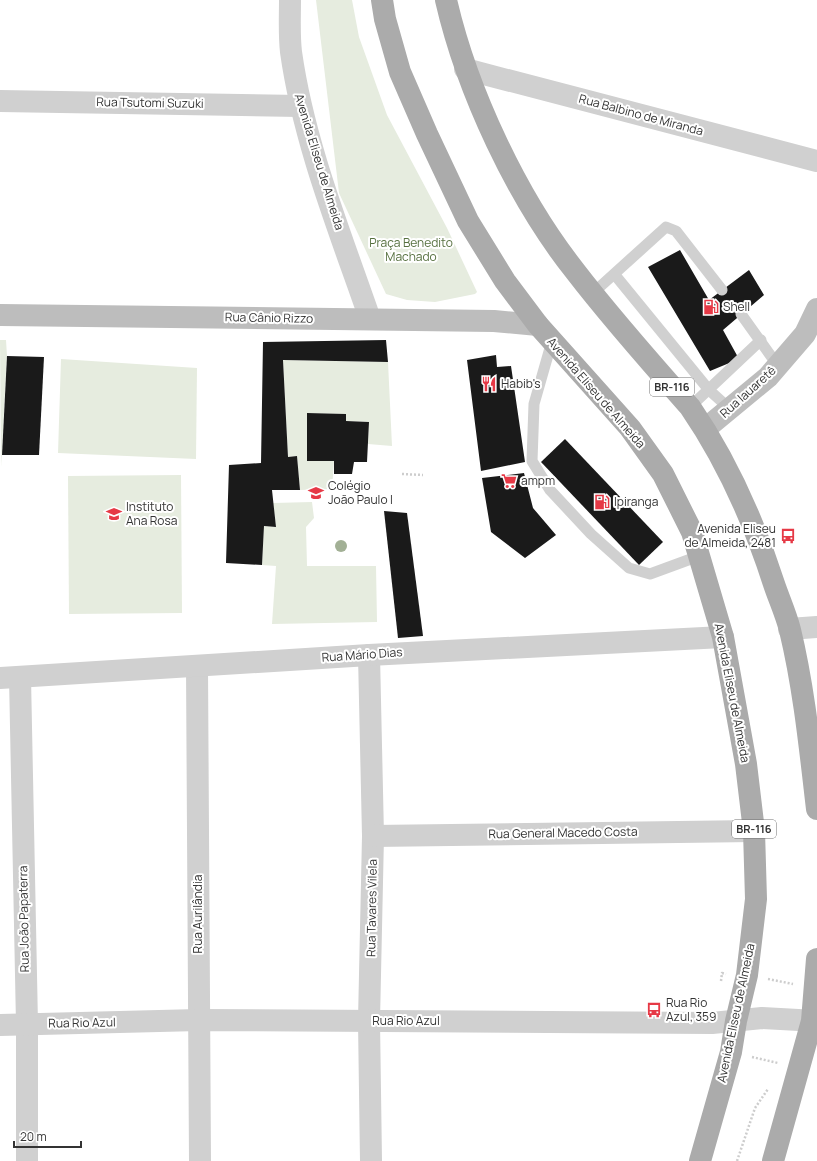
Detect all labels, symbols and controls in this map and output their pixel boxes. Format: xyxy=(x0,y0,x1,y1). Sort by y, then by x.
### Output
street label: Rua Balbino de Miranda xyxy=(577,90,705,139)
street label: Avenida Eliseu de Almeida xyxy=(291,92,348,232)
street label: Rua Tsutomi Suzuki xyxy=(96,93,204,112)
park label: Praça Benedito Machado xyxy=(369,234,453,265)
fuel station icon: Shell xyxy=(702,298,720,316)
place label: Shell xyxy=(723,298,750,315)
street label: Rua Cânio Rizzo xyxy=(225,308,313,327)
street label: Avenida Eliseu de Almeida xyxy=(543,334,649,452)
street label: Rua Iauaretê xyxy=(716,362,779,421)
restaurant icon: Habib's xyxy=(480,375,498,393)
place label: Habib's xyxy=(501,375,541,392)
road number: BR-116 xyxy=(650,378,694,396)
supermarket icon: ampm xyxy=(500,472,518,490)
place label: ampm xyxy=(521,472,555,489)
place label: Colégio João Paulo I xyxy=(328,477,393,508)
school or university icon: Colégio João Paulo I xyxy=(307,484,325,502)
fuel station icon: Ipiranga xyxy=(593,493,611,511)
place label: Ipiranga xyxy=(614,493,658,510)
place label: Instituto Ana Rosa xyxy=(126,498,177,529)
school or university icon: Instituto Ana Rosa xyxy=(105,505,123,523)
place label: Avenida Eliseu de Almeida, 2481 xyxy=(684,520,776,551)
bus stop icon: Avenida Eliseu de Almeida, 2481 xyxy=(779,527,797,545)
street label: Avenida Eliseu de Almeida xyxy=(711,622,754,764)
street label: Rua Mário Dias xyxy=(321,643,403,666)
road number: BR-116 xyxy=(732,820,776,838)
street label: Rua General Macedo Costa xyxy=(488,823,638,842)
street label: Rua Tavares Vilela xyxy=(362,859,381,957)
street label: Rua João Papaterra xyxy=(14,866,33,972)
street label: Rua Aurilândia xyxy=(189,875,206,953)
street label: Avenida Eliseu de Almeida xyxy=(712,942,759,1084)
place label: Rua Rio Azul, 359 xyxy=(666,994,716,1025)
bus stop icon: Rua Rio Azul, 359 xyxy=(645,1001,663,1019)
street label: Rua Rio Azul xyxy=(372,1012,440,1029)
street label: Rua Rio Azul xyxy=(48,1013,116,1032)
scale bar xyxy=(14,1123,81,1149)
text: 20 m xyxy=(20,1128,47,1145)

